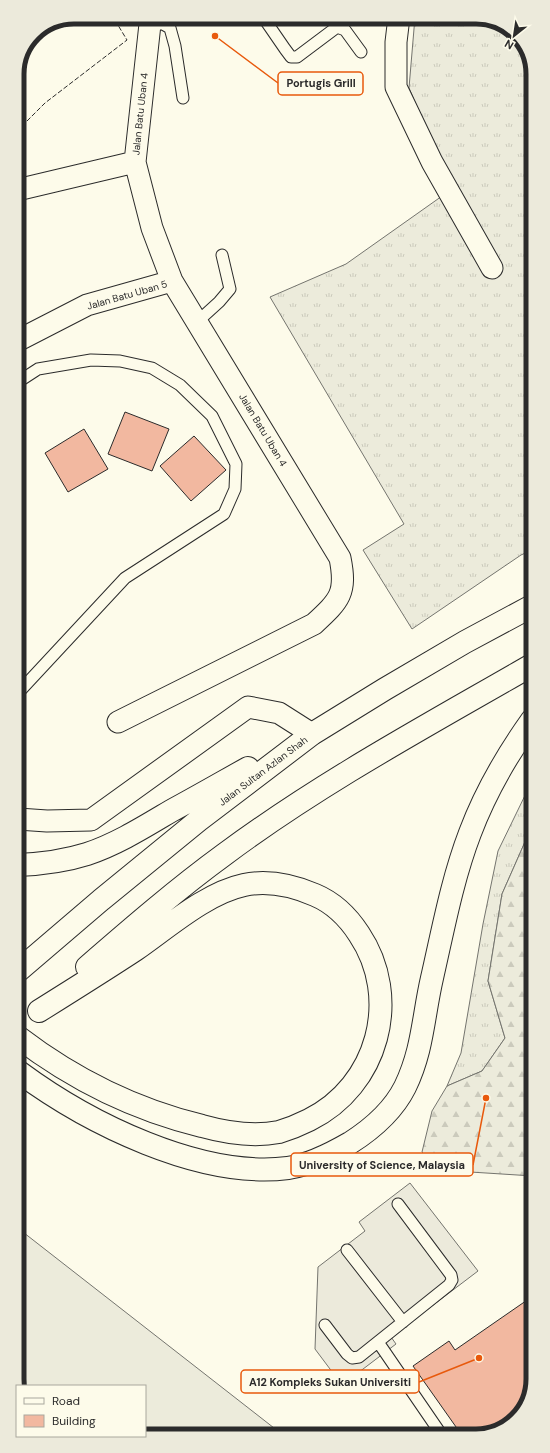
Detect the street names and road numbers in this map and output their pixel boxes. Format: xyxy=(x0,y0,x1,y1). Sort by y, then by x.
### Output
street label: Jalan Batu Uban 4 xyxy=(129,72,151,156)
street label: Jalan Batu Uban 5 xyxy=(85,277,169,313)
street label: Jalan Batu Uban 4 xyxy=(236,391,290,469)
street label: Jalan Sultan Azlan Shah xyxy=(216,733,310,809)

